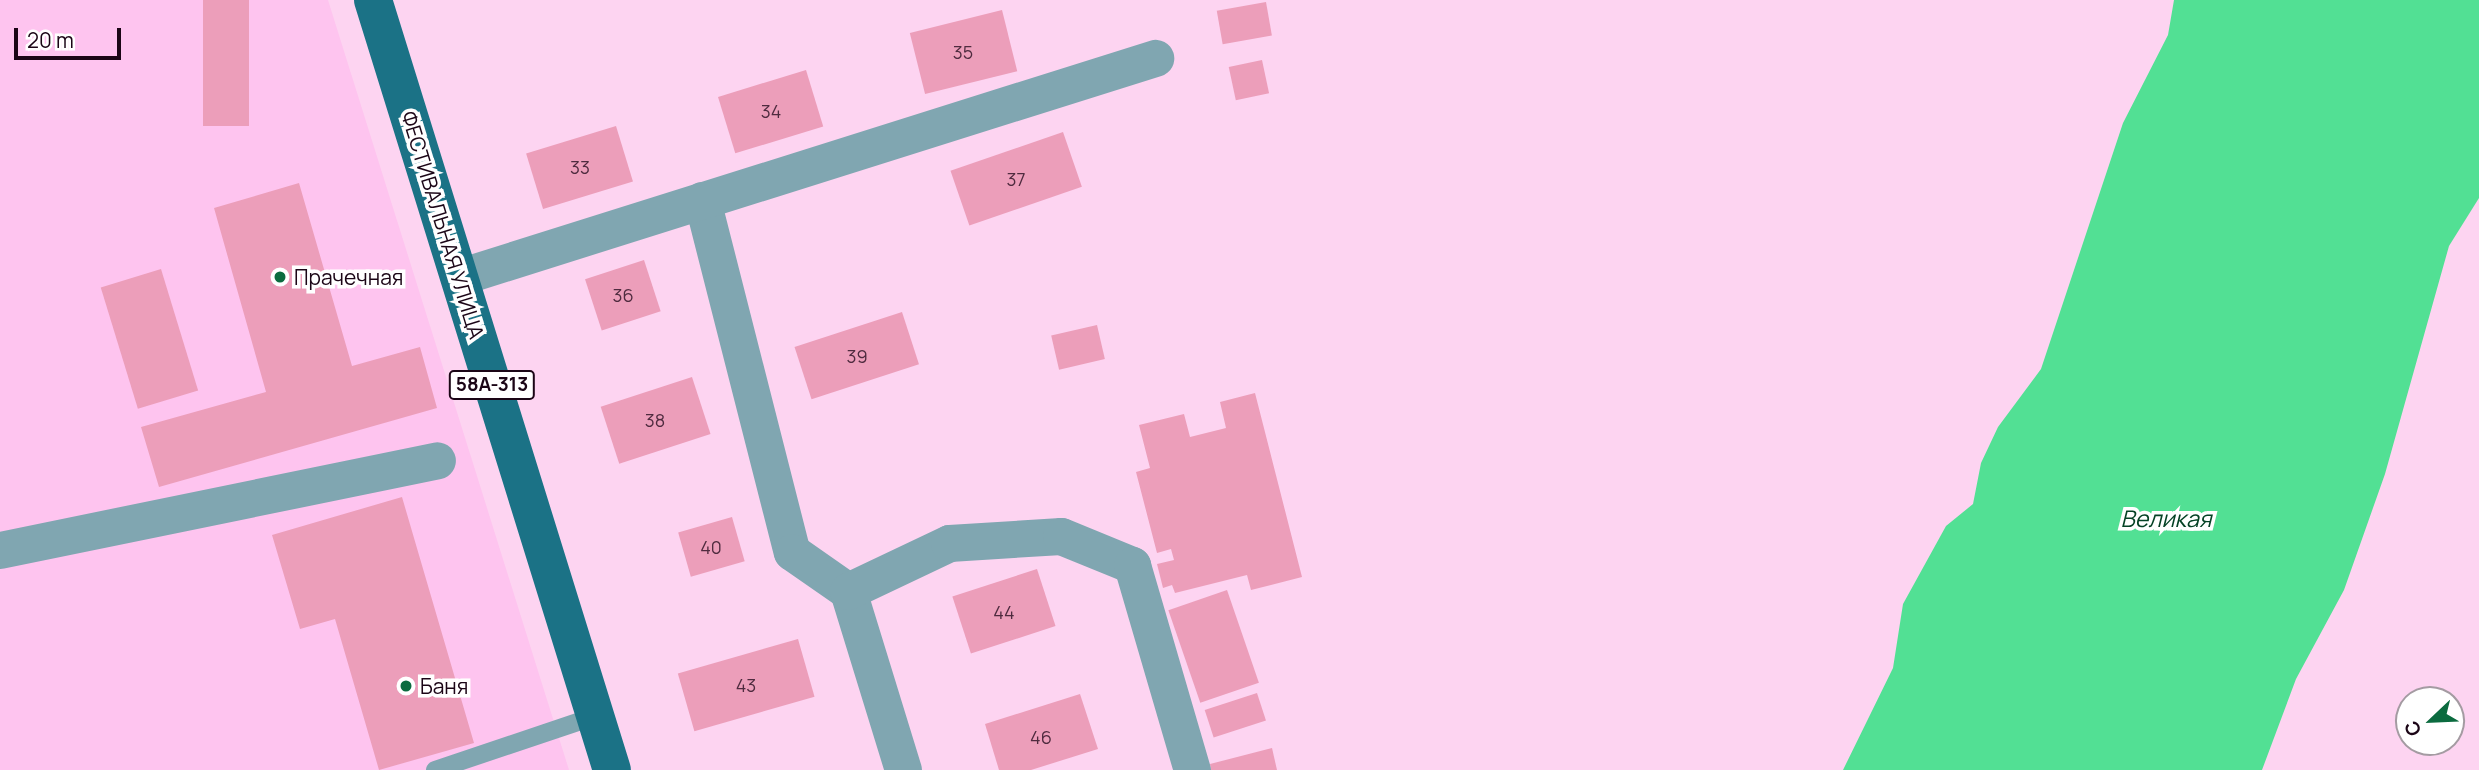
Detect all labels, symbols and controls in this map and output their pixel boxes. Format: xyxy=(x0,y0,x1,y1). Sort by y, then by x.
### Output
scale bar xyxy=(18,14,124,58)
text: 20 m xyxy=(27,26,74,54)
house number: 35 xyxy=(953,41,973,63)
house number: 34 xyxy=(761,100,781,122)
street label: ФЕСТИВАЛЬНАЯ УЛИЦА xyxy=(396,108,490,342)
house number: 33 xyxy=(570,156,590,178)
house number: 37 xyxy=(1007,168,1025,190)
place label: Прачечная xyxy=(294,264,403,290)
marker: Прачечная xyxy=(272,269,288,285)
house number: 36 xyxy=(612,284,634,306)
house number: 39 xyxy=(846,345,868,367)
road number: 58А-313 xyxy=(448,370,536,400)
house number: 38 xyxy=(645,409,665,431)
water label: Великая xyxy=(2121,504,2211,532)
house number: 40 xyxy=(700,536,722,558)
house number: 44 xyxy=(993,601,1015,623)
place label: Баня xyxy=(420,673,468,699)
house number: 43 xyxy=(736,674,756,696)
marker: Баня xyxy=(398,678,414,694)
north arrow xyxy=(2395,686,2465,756)
text: С xyxy=(2398,717,2427,740)
house number: 46 xyxy=(1030,726,1052,748)

